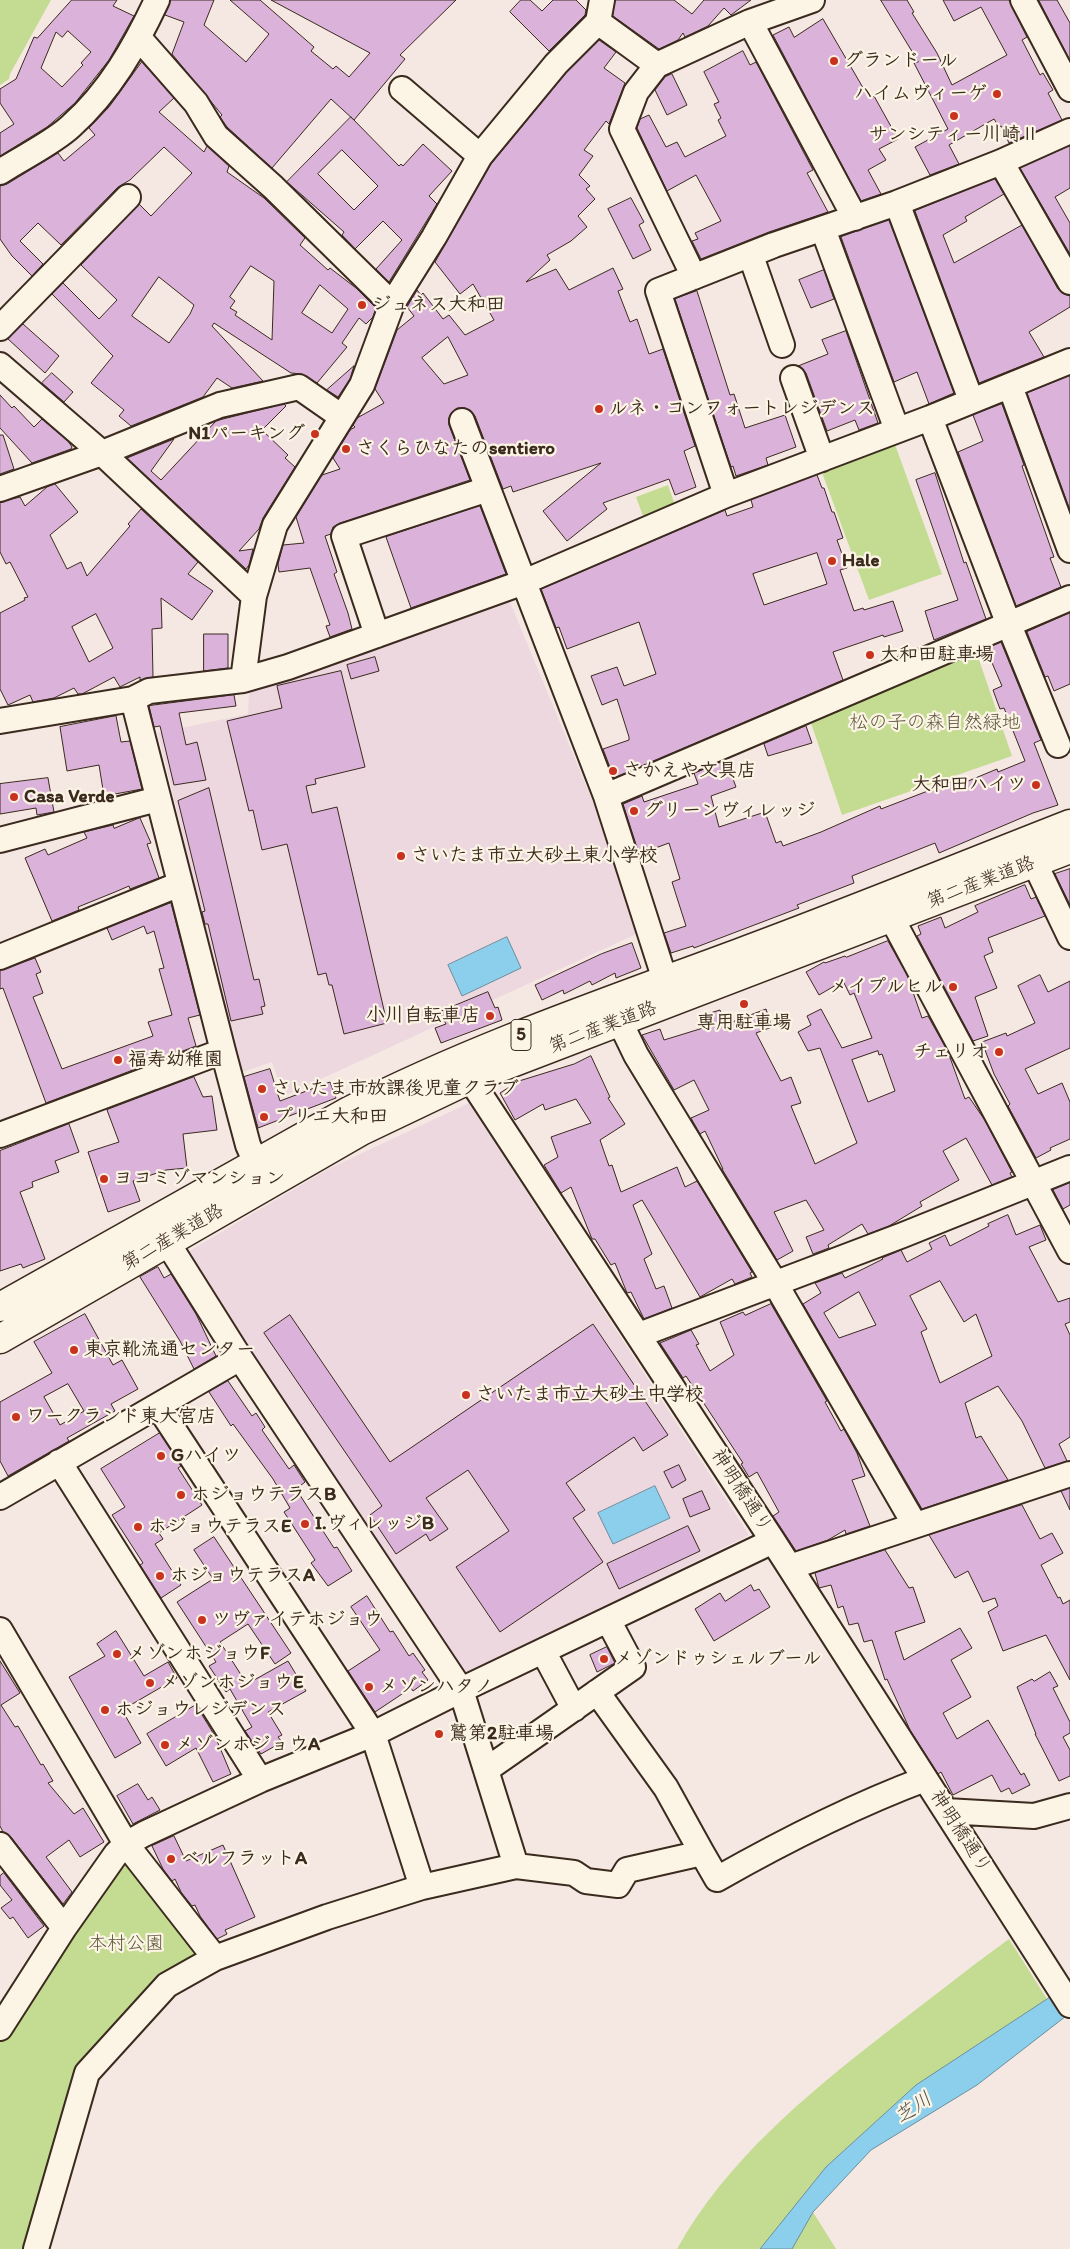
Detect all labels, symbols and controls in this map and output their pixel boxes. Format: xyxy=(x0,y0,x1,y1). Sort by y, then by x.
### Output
place label: グランドール xyxy=(844,50,958,72)
marker: グランドール xyxy=(828,55,840,67)
place label: ハイムヴィーゲ xyxy=(854,83,987,105)
marker: ハイムヴィーゲ xyxy=(991,88,1003,100)
marker: サンシティー川崎Ⅱ xyxy=(948,110,960,122)
place label: サンシティー川崎Ⅱ xyxy=(869,124,1039,146)
place label: ジュネス大和田 xyxy=(372,294,505,316)
marker: ジュネス大和田 xyxy=(356,299,368,311)
place label: ルネ・コンフォートレジデンス xyxy=(609,398,875,420)
marker: ルネ・コンフォートレジデンス xyxy=(593,403,605,415)
place label: N1パーキング xyxy=(188,423,305,445)
marker: N1パーキング xyxy=(309,428,321,440)
place label: さくらひなたのsentiero xyxy=(356,438,555,460)
marker: さくらひなたのsentiero xyxy=(340,443,352,455)
place label: Hale xyxy=(842,550,879,572)
marker: Hale xyxy=(826,555,838,567)
place label: 大和田駐車場 xyxy=(880,644,994,666)
marker: 大和田駐車場 xyxy=(864,649,876,661)
park label: 松の子の森自然緑地 xyxy=(850,712,1020,734)
place label: さかえや文具店 xyxy=(623,760,756,782)
marker: さかえや文具店 xyxy=(607,765,619,777)
place label: 大和田ハイツ xyxy=(912,774,1026,796)
marker: 大和田ハイツ xyxy=(1030,779,1042,791)
place label: Casa Verde xyxy=(24,786,114,808)
marker: Casa Verde xyxy=(8,791,20,803)
place label: グリーンヴィレッジ xyxy=(644,800,815,822)
marker: グリーンヴィレッジ xyxy=(628,805,640,817)
place label: さいたま市立大砂土東小学校 xyxy=(411,845,658,867)
marker: さいたま市立大砂土東小学校 xyxy=(395,850,407,862)
street label: 第二産業道路 xyxy=(924,852,1038,914)
place label: メイプルヒル xyxy=(829,976,943,998)
marker: メイプルヒル xyxy=(947,981,959,993)
street label: 第二産業道路 xyxy=(546,997,660,1059)
marker: 専用駐車場 xyxy=(738,998,750,1010)
place label: 小川自転車店 xyxy=(366,1005,480,1027)
marker: 小川自転車店 xyxy=(484,1010,496,1022)
place label: 専用駐車場 xyxy=(697,1012,791,1034)
road number: 5 xyxy=(511,1020,531,1050)
place label: チェリオ xyxy=(913,1041,989,1063)
marker: チェリオ xyxy=(993,1046,1005,1058)
place label: 福寿幼稚園 xyxy=(128,1049,223,1071)
marker: 福寿幼稚園 xyxy=(112,1054,124,1066)
place label: さいたま市放課後児童クラブ xyxy=(272,1078,519,1100)
marker: さいたま市放課後児童クラブ xyxy=(256,1083,268,1095)
place label: プリエ大和田 xyxy=(274,1106,388,1128)
marker: プリエ大和田 xyxy=(258,1111,270,1123)
place label: ヨコミゾマンション xyxy=(114,1168,285,1190)
marker: ヨコミゾマンション xyxy=(98,1173,110,1185)
street label: 第二産業道路 xyxy=(118,1200,228,1276)
place label: 東京靴流通センター xyxy=(84,1339,255,1361)
marker: 東京靴流通センター xyxy=(68,1344,80,1356)
place label: さいたま市立大砂土中学校 xyxy=(476,1384,704,1406)
marker: さいたま市立大砂土中学校 xyxy=(460,1389,472,1401)
place label: ワークランド東大宮店 xyxy=(26,1406,216,1428)
marker: ワークランド東大宮店 xyxy=(10,1411,22,1423)
place label: Gハイツ xyxy=(171,1445,241,1467)
street label: 神明橋通り xyxy=(706,1445,776,1537)
marker: Gハイツ xyxy=(155,1450,167,1462)
place label: ホジョウテラスB xyxy=(191,1484,336,1506)
marker: ホジョウテラスB xyxy=(175,1489,187,1501)
place label: I.ヴィレッジB xyxy=(315,1513,434,1535)
place label: ホジョウテラスE xyxy=(148,1516,291,1538)
marker: I.ヴィレッジB xyxy=(299,1518,311,1530)
marker: ホジョウテラスE xyxy=(132,1521,144,1533)
place label: ホジョウテラスA xyxy=(170,1565,315,1587)
marker: ホジョウテラスA xyxy=(154,1570,166,1582)
place label: ツヴァイテホジョウ xyxy=(212,1609,383,1631)
marker: ツヴァイテホジョウ xyxy=(196,1614,208,1626)
place label: メゾンホジョウF xyxy=(127,1643,270,1665)
marker: メゾンホジョウF xyxy=(111,1648,123,1660)
place label: メゾンドゥシェルブール xyxy=(614,1648,822,1670)
marker: メゾンドゥシェルブール xyxy=(598,1653,610,1665)
place label: メゾンホジョウE xyxy=(160,1672,303,1694)
place label: メゾンハタノ xyxy=(379,1676,493,1698)
marker: メゾンホジョウE xyxy=(144,1677,156,1689)
marker: メゾンハタノ xyxy=(363,1681,375,1693)
place label: ホジョウレジデンス xyxy=(115,1699,286,1721)
marker: ホジョウレジデンス xyxy=(99,1704,111,1716)
place label: 鷲第2駐車場 xyxy=(449,1723,554,1745)
marker: 鷲第2駐車場 xyxy=(433,1728,445,1740)
place label: メゾンホジョウA xyxy=(175,1734,320,1756)
marker: メゾンホジョウA xyxy=(159,1739,171,1751)
street label: 神明橋通り xyxy=(925,1786,995,1878)
place label: ベルフラットA xyxy=(181,1848,307,1870)
marker: ベルフラットA xyxy=(165,1853,177,1865)
park label: 本村公園 xyxy=(88,1933,164,1955)
water label: 芝川 xyxy=(891,2088,937,2130)

